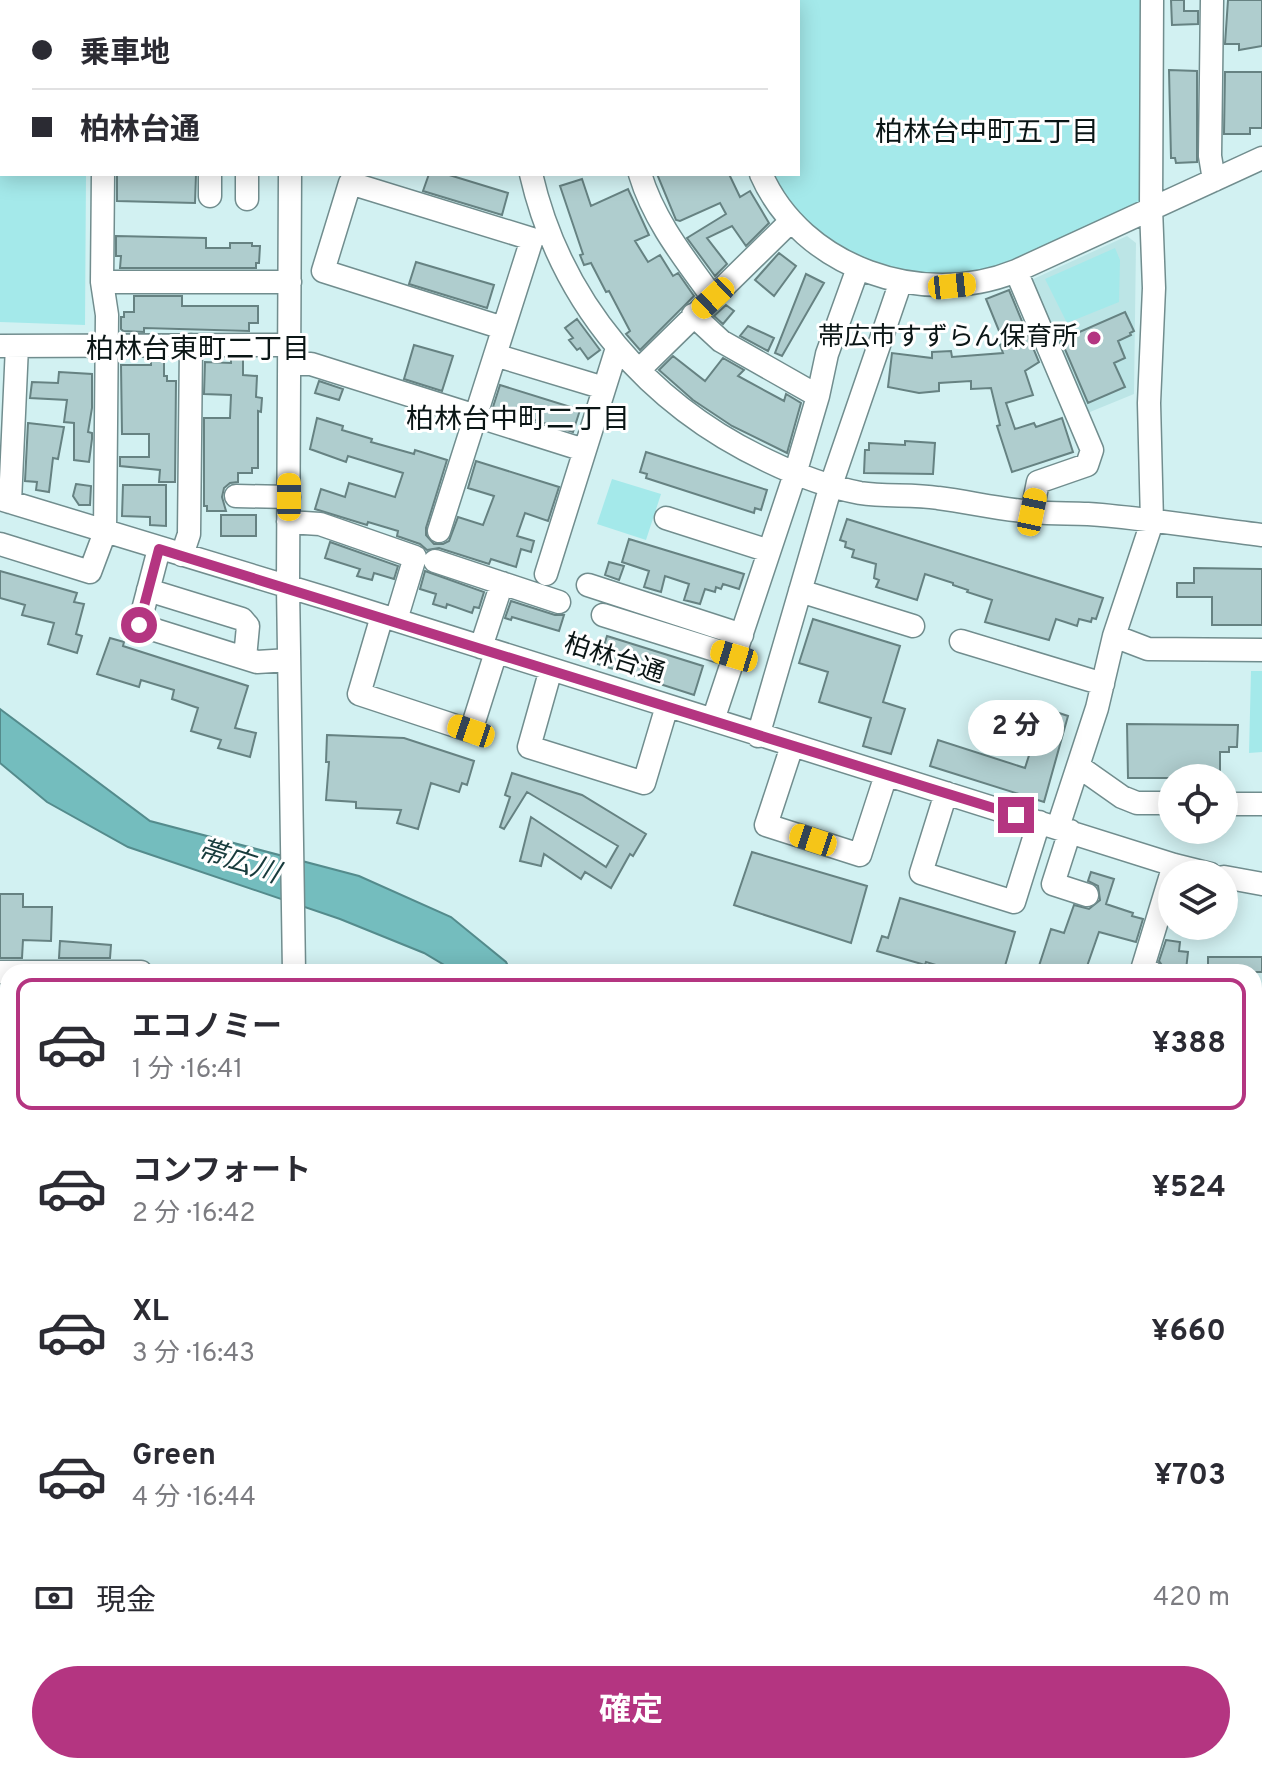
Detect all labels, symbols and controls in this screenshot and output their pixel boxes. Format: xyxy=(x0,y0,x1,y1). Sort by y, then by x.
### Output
text: 乗車地 xyxy=(80,36,170,73)
text: 柏林台通 xyxy=(80,113,200,150)
district label: 柏林台中町五丁目 xyxy=(875,116,1099,152)
car xyxy=(927,272,977,300)
car xyxy=(687,273,739,323)
place label: 帯広市すずらん保育所 xyxy=(818,322,1078,355)
marker: 帯広市すずらん保育所 xyxy=(1085,329,1103,347)
district label: 柏林台東町二丁目 xyxy=(86,333,310,369)
district label: 柏林台中町二丁目 xyxy=(406,403,630,439)
car xyxy=(277,473,301,521)
car xyxy=(1015,486,1049,538)
route start xyxy=(121,607,157,643)
street label: 柏林台通 xyxy=(559,628,669,692)
car xyxy=(708,638,760,674)
callout: 2 分 xyxy=(968,699,1064,755)
text: 2 分 xyxy=(992,711,1040,744)
car xyxy=(444,712,498,750)
map controls xyxy=(1158,764,1238,940)
button: locate xyxy=(1158,764,1238,844)
route end xyxy=(998,797,1034,833)
car xyxy=(786,821,840,859)
water label: 帯広川 xyxy=(192,833,286,894)
button: layers xyxy=(1158,860,1238,940)
icon: car xyxy=(36,1008,108,1080)
text: エコノミー xyxy=(132,1010,282,1047)
text: ¥388 xyxy=(1152,1026,1226,1063)
text: 1 分 · 16:41 xyxy=(132,1054,243,1087)
icon: car xyxy=(36,1152,108,1224)
text: コンフォート xyxy=(132,1154,311,1191)
text: ¥524 xyxy=(1152,1170,1226,1207)
text: 2 分 · 16:42 xyxy=(132,1198,255,1231)
text: XL xyxy=(132,1294,169,1331)
icon: car xyxy=(36,1296,108,1368)
text: ¥660 xyxy=(1151,1314,1226,1351)
text: 3 分 · 16:43 xyxy=(132,1338,255,1371)
text: Green xyxy=(132,1438,216,1475)
icon: car xyxy=(36,1440,108,1512)
text: ¥703 xyxy=(1154,1458,1226,1495)
text: 4 分 · 16:44 xyxy=(132,1482,256,1515)
icon: cash xyxy=(32,1576,76,1620)
text: 420 m xyxy=(1153,1582,1230,1615)
text: 現金 xyxy=(96,1584,156,1621)
button: 確定 xyxy=(32,1666,1230,1758)

